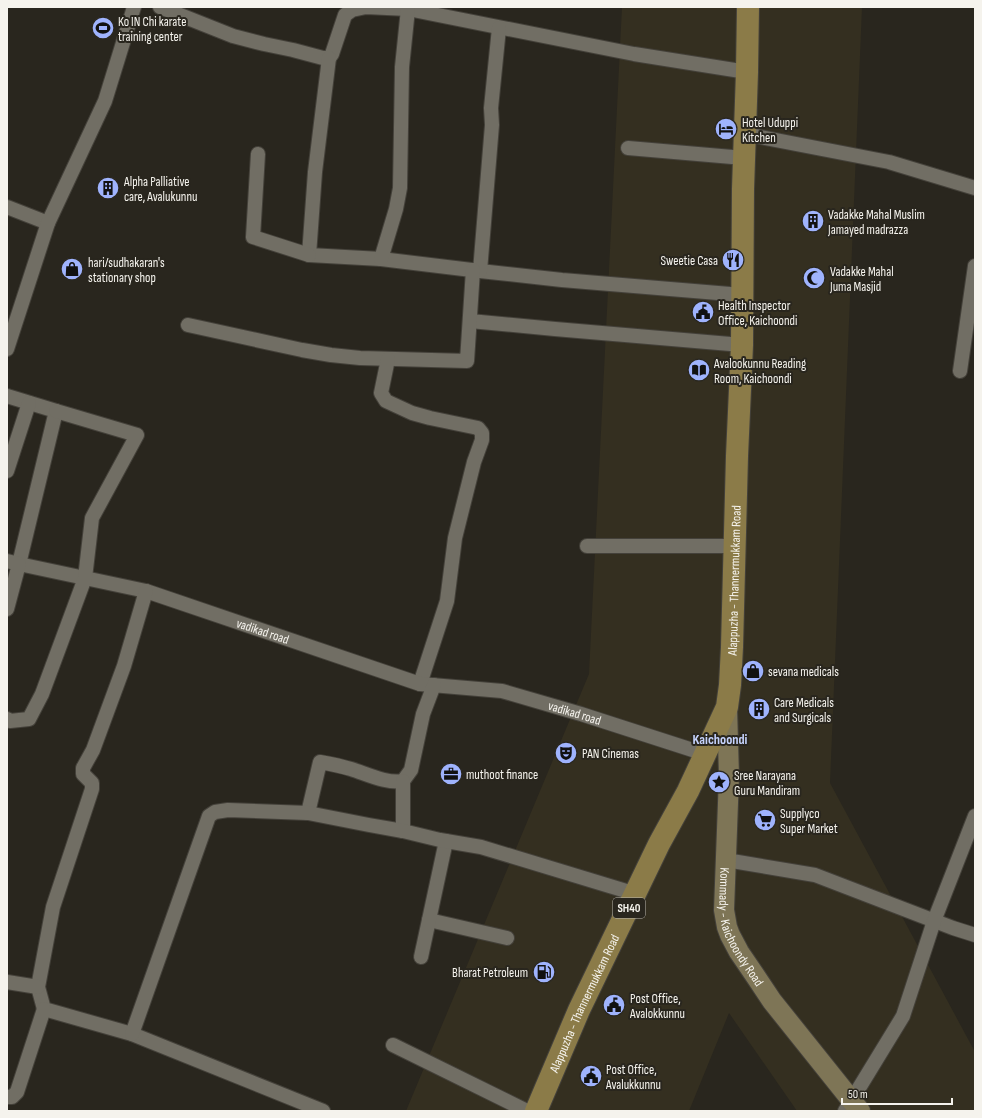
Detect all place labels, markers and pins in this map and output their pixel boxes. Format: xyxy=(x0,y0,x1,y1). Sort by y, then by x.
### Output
place label: Ko IN Chi karate training center xyxy=(118,14,186,45)
sports icon: Ko IN Chi karate training center xyxy=(90,15,116,41)
place label: Hotel Uduppi Kitchen xyxy=(742,115,798,146)
hotel icon: Hotel Uduppi Kitchen xyxy=(713,116,739,142)
place label: Alpha Palliative care, Avalukunnu xyxy=(123,174,197,205)
building icon: Alpha Palliative care, Avalukunnu xyxy=(95,175,121,201)
place label: Vadakke Mahal Muslim Jamayed madrazza xyxy=(827,207,925,238)
building icon: Vadakke Mahal Muslim Jamayed madrazza xyxy=(800,208,826,234)
restaurant icon: Sweetie Casa xyxy=(720,247,746,273)
place label: Sweetie Casa xyxy=(660,253,718,269)
place label: hari/sudhakaran's stationary shop xyxy=(88,255,165,286)
shop icon: hari/sudhakaran's stationary shop xyxy=(59,256,85,282)
place label: Vadakke Mahal Juma Masjid xyxy=(829,264,894,295)
mosque icon: Vadakke Mahal Juma Masjid xyxy=(801,265,827,291)
place label: Health Inspector Office, Kaichoondi xyxy=(718,298,797,329)
public building icon: Health Inspector Office, Kaichoondi xyxy=(690,299,716,325)
place label: Avalookunnu Reading Room, Kaichoondi xyxy=(713,356,806,387)
library icon: Avalookunnu Reading Room, Kaichoondi xyxy=(686,357,712,383)
shop icon: sevana medicals xyxy=(740,658,766,684)
place label: sevana medicals xyxy=(768,664,839,680)
place label: Care Medicals and Surgicals xyxy=(774,695,834,726)
building icon: Care Medicals and Surgicals xyxy=(746,696,772,722)
theatre icon: PAN Cinemas xyxy=(553,740,579,766)
place label: PAN Cinemas xyxy=(582,746,639,762)
office icon: muthoot finance xyxy=(438,761,464,787)
place label: muthoot finance xyxy=(466,767,538,783)
place label: Sree Narayana Guru Mandiram xyxy=(734,768,800,799)
place icon: Sree Narayana Guru Mandiram xyxy=(706,769,732,795)
place label: Supplyco Super Market xyxy=(780,806,838,837)
supermarket icon: Supplyco Super Market xyxy=(752,807,778,833)
fuel station icon: Bharat Petroleum xyxy=(531,959,557,985)
place label: Bharat Petroleum xyxy=(452,965,528,981)
place label: Post Office, Avalokkunnu xyxy=(629,991,685,1022)
public building icon: Post Office, Avalokkunnu xyxy=(601,992,627,1018)
place label: Post Office, Avalukkunnu xyxy=(605,1062,661,1093)
public building icon: Post Office, Avalukkunnu xyxy=(578,1063,604,1089)

